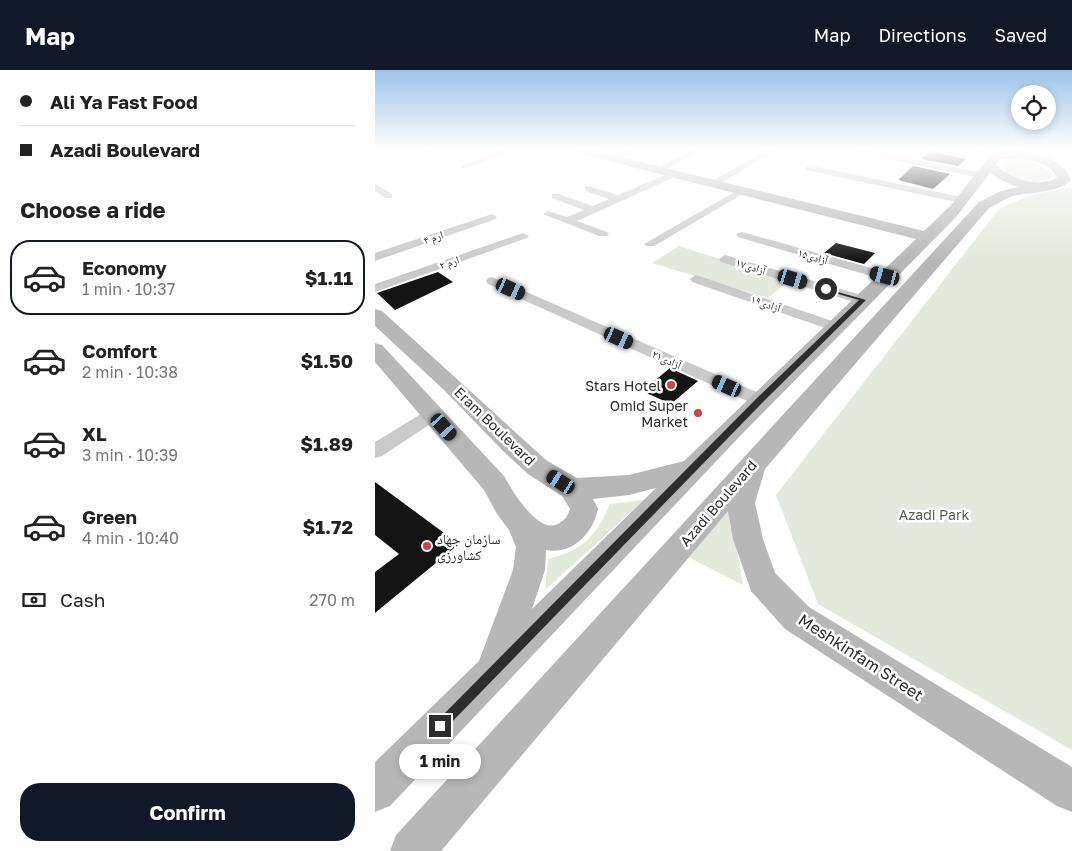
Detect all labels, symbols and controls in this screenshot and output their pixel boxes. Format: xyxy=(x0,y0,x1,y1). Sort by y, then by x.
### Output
text: Map xyxy=(25,21,75,50)
text: Map xyxy=(814,24,850,46)
text: Directions xyxy=(878,24,966,46)
text: Saved xyxy=(994,24,1047,46)
map controls xyxy=(1011,85,1056,130)
button: locate xyxy=(1011,85,1056,130)
text: Ali Ya Fast Food xyxy=(50,90,198,113)
text: Azadi Boulevard xyxy=(50,138,200,161)
text: Choose a ride xyxy=(20,196,166,223)
street label: ارم ۴ xyxy=(421,228,445,247)
street label: آزادی۱۵ xyxy=(796,246,830,267)
street label: ارم ۲ xyxy=(437,253,461,272)
icon: car xyxy=(22,255,67,300)
street label: آزادی۱۷ xyxy=(734,255,768,278)
text: Economy xyxy=(82,256,167,279)
car xyxy=(868,265,901,287)
text: $1.11 xyxy=(305,266,353,289)
car xyxy=(776,267,809,291)
car xyxy=(494,276,527,302)
route start xyxy=(815,278,837,300)
text: 1 min · 10:37 xyxy=(82,279,175,299)
street label: آزادی۱۹ xyxy=(749,292,783,315)
car xyxy=(602,325,635,351)
icon: car xyxy=(22,338,67,383)
text: Comfort xyxy=(82,339,157,362)
street label: آزادی۲۱ xyxy=(650,347,684,372)
text: $1.50 xyxy=(300,349,353,372)
text: 2 min · 10:38 xyxy=(82,362,178,382)
car xyxy=(710,373,743,399)
place label: Stars Hotel xyxy=(585,377,661,394)
marker: Stars Hotel xyxy=(665,379,677,391)
street label: Eram Boulevard xyxy=(451,383,539,469)
place label: Omid Super Market xyxy=(610,397,689,430)
marker: Omid Super Market xyxy=(692,407,704,419)
car xyxy=(428,411,459,443)
icon: car xyxy=(22,421,67,466)
text: XL xyxy=(82,422,107,445)
text: $1.89 xyxy=(300,432,353,455)
text: 3 min · 10:39 xyxy=(82,445,178,465)
street label: Azadi Boulevard xyxy=(676,457,760,549)
car xyxy=(544,468,577,496)
icon: car xyxy=(22,504,67,549)
text: Green xyxy=(82,505,137,528)
park label: Azadi Park xyxy=(899,506,969,523)
text: $1.72 xyxy=(302,515,353,538)
text: 4 min · 10:40 xyxy=(82,528,179,548)
place label: سازمان جهاد کشاورزی xyxy=(437,530,500,564)
marker: سازمان جهاد کشاورزی xyxy=(421,540,433,552)
icon: cash xyxy=(20,586,48,614)
text: Cash xyxy=(60,588,105,611)
text: 270 m xyxy=(309,590,355,610)
street label: Meshkinfam Street xyxy=(795,609,927,705)
route end xyxy=(429,715,451,737)
callout: 1 min xyxy=(399,744,481,778)
text: 1 min xyxy=(420,751,460,771)
button: Confirm xyxy=(20,783,355,841)

